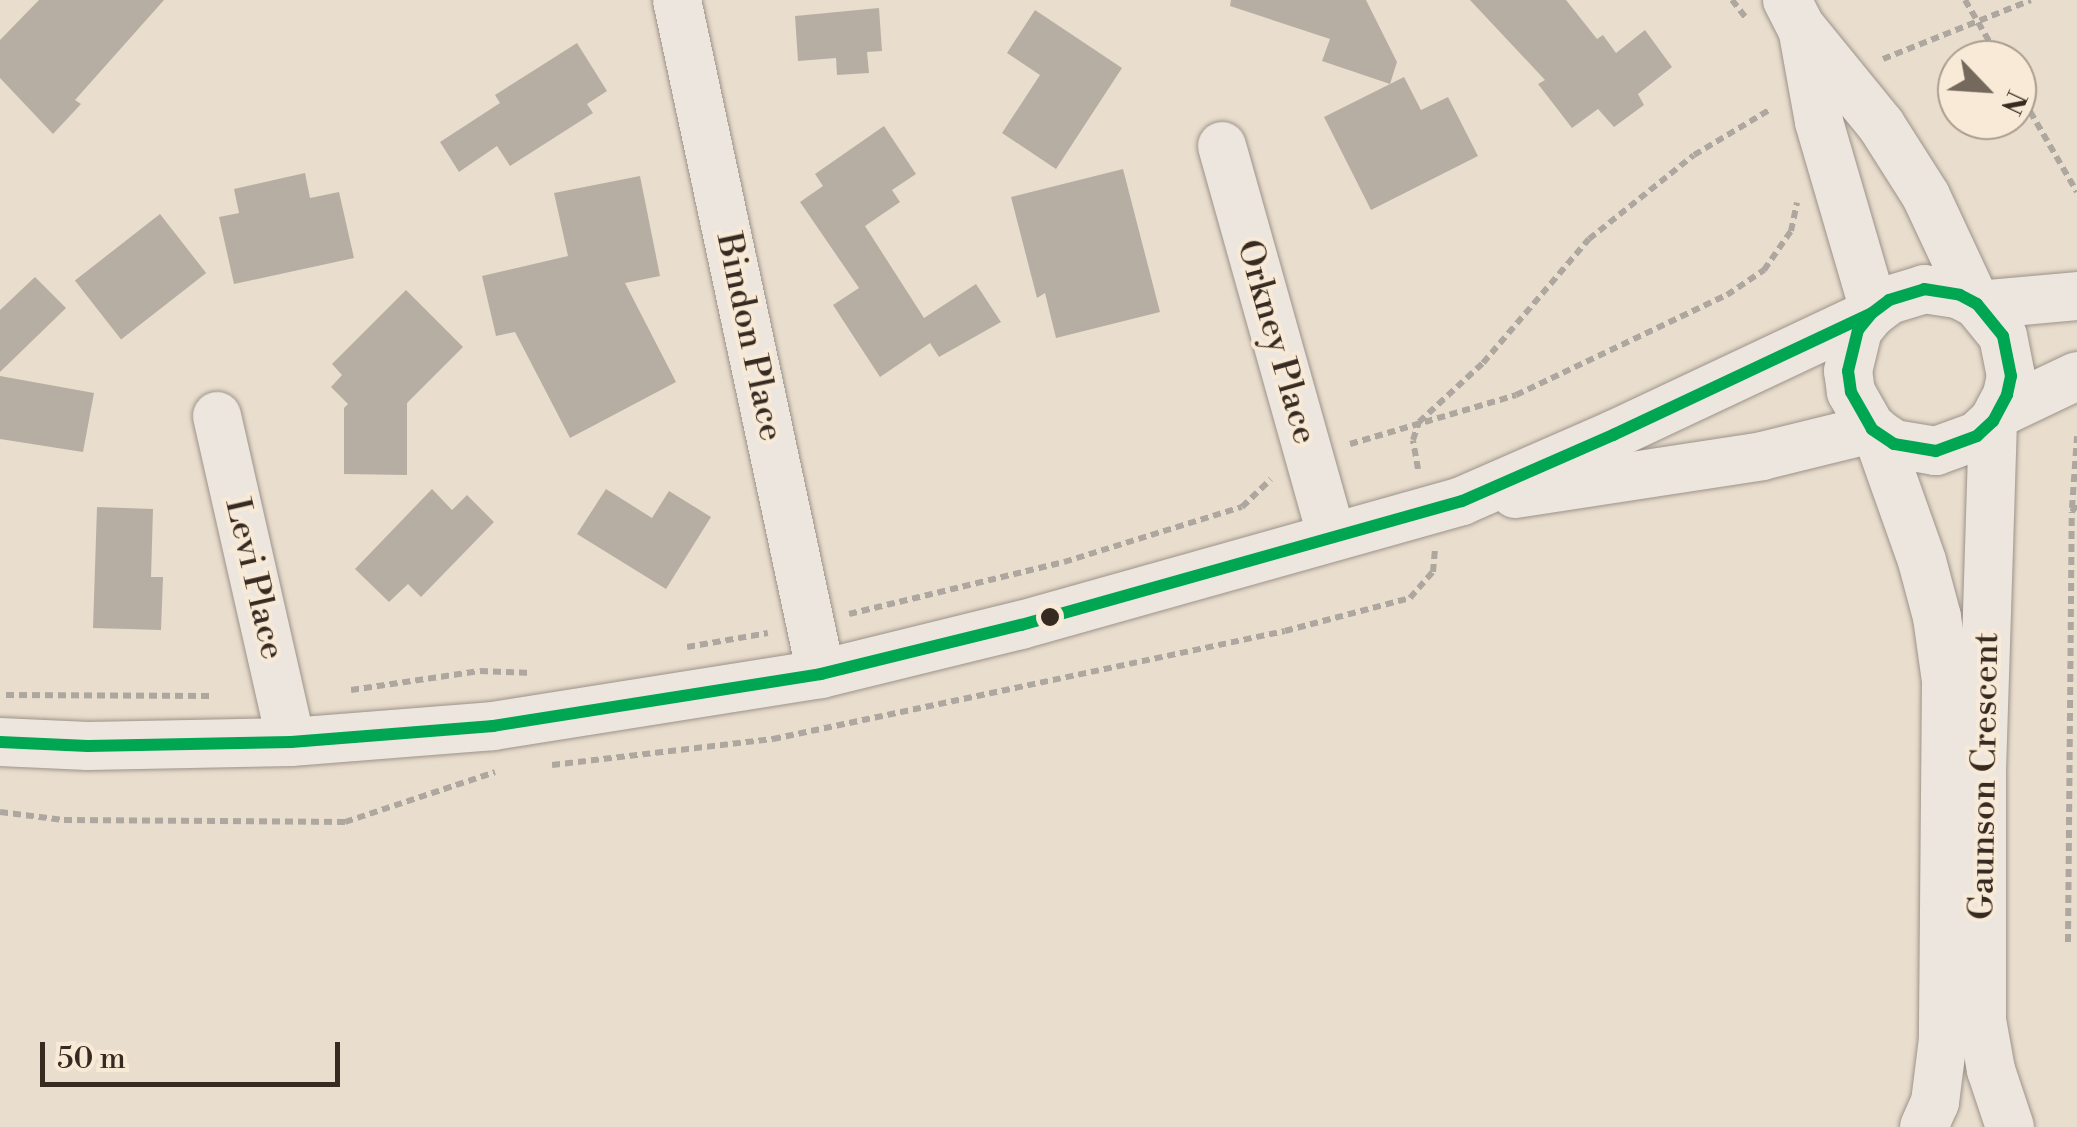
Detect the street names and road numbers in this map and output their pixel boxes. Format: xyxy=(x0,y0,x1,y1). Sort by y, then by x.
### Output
street label: Bindon Place xyxy=(706,229,792,445)
street label: Orkney Place xyxy=(1227,235,1325,449)
street label: Levi Place xyxy=(215,494,293,664)
street label: Gaunson Crescent xyxy=(1961,632,2009,920)

